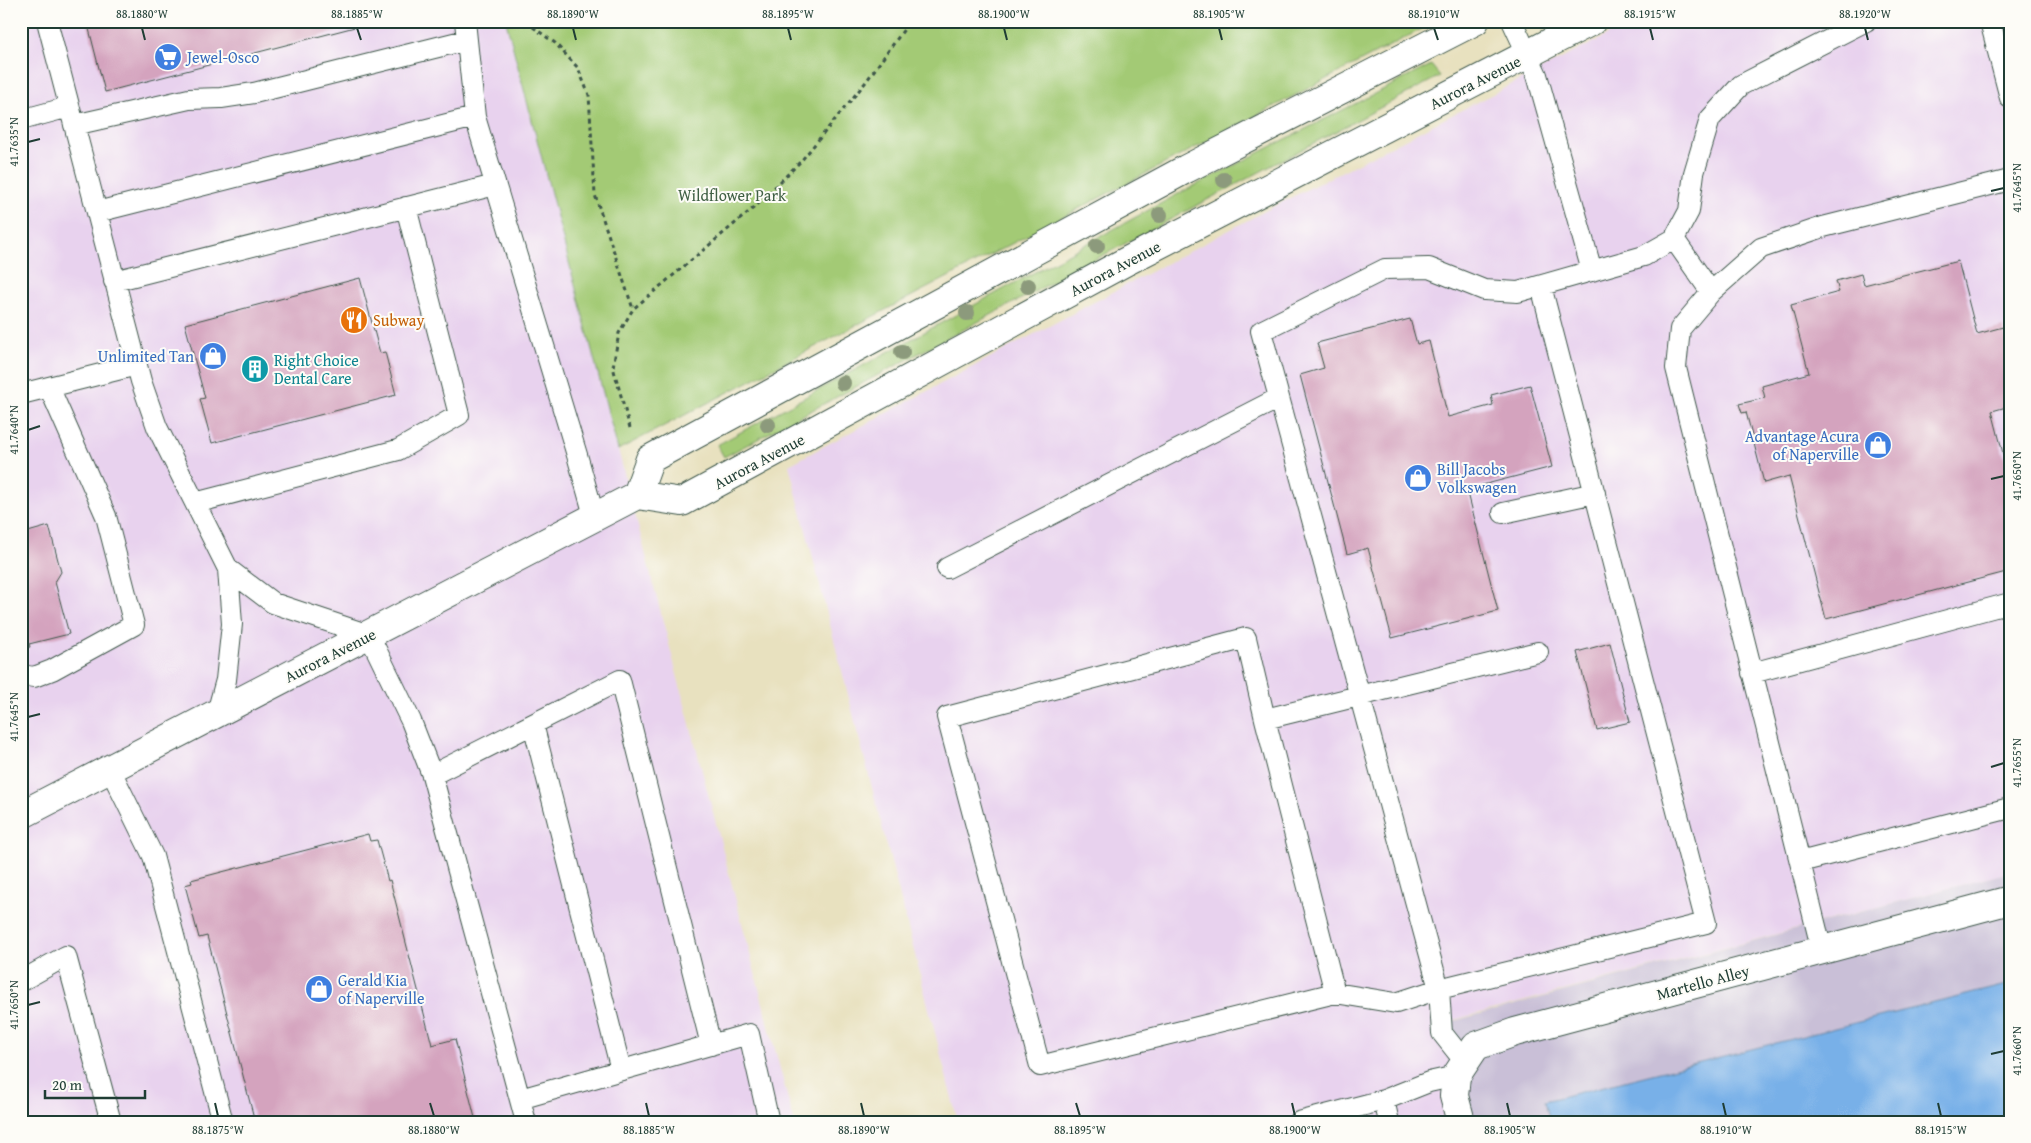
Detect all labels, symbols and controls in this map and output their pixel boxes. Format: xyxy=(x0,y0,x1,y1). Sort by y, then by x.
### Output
text: 88.1880°W xyxy=(116,5,169,22)
text: 88.1885°W xyxy=(331,5,384,22)
text: 88.1890°W xyxy=(547,5,600,22)
text: 88.1895°W xyxy=(762,5,815,22)
text: 88.1900°W xyxy=(978,5,1031,22)
text: 88.1905°W xyxy=(1193,5,1246,22)
text: 88.1910°W xyxy=(1408,5,1461,22)
text: 88.1915°W xyxy=(1624,5,1677,22)
text: 88.1920°W xyxy=(1839,5,1892,22)
supermarket icon: Jewel-Osco xyxy=(153,42,183,72)
place label: Jewel-Osco xyxy=(185,45,259,69)
street label: Aurora Avenue xyxy=(1425,49,1525,115)
text: 41.7635°N xyxy=(5,117,22,167)
text: 41.7645°N xyxy=(2008,163,2025,213)
park label: Wildflower Park xyxy=(678,183,787,207)
street label: Aurora Avenue xyxy=(1065,234,1165,302)
restaurant icon: Subway xyxy=(339,305,369,335)
place label: Subway xyxy=(373,308,424,332)
shop icon: Unlimited Tan xyxy=(198,341,228,371)
place label: Unlimited Tan xyxy=(98,344,194,368)
place label: Right Choice Dental Care xyxy=(274,348,359,390)
building icon: Right Choice Dental Care xyxy=(240,354,270,384)
text: 41.7640°N xyxy=(5,405,22,455)
place label: Advantage Acura of Naperville xyxy=(1745,424,1859,466)
street label: Aurora Avenue xyxy=(709,427,809,495)
shop icon: Advantage Acura of Naperville xyxy=(1863,430,1893,460)
text: 41.7650°N xyxy=(2008,451,2025,501)
place label: Bill Jacobs Volkswagen xyxy=(1437,457,1517,499)
shop icon: Bill Jacobs Volkswagen xyxy=(1403,463,1433,493)
street label: Aurora Avenue xyxy=(280,622,380,688)
text: 41.7645°N xyxy=(5,692,22,742)
text: 41.7655°N xyxy=(2008,738,2025,788)
street label: Martello Alley xyxy=(1654,958,1752,1006)
place label: Gerald Kia of Naperville xyxy=(338,968,425,1010)
shop icon: Gerald Kia of Naperville xyxy=(304,974,334,1004)
text: 41.7650°N xyxy=(5,980,22,1030)
text: 41.7660°N xyxy=(2008,1026,2025,1076)
scale bar xyxy=(45,1068,145,1100)
text: 20 m xyxy=(52,1074,83,1095)
text: 88.1875°W xyxy=(192,1121,245,1138)
text: 88.1880°W xyxy=(408,1121,461,1138)
text: 88.1885°W xyxy=(623,1121,676,1138)
text: 88.1890°W xyxy=(838,1121,891,1138)
text: 88.1895°W xyxy=(1054,1121,1107,1138)
text: 88.1900°W xyxy=(1269,1121,1322,1138)
text: 88.1905°W xyxy=(1484,1121,1537,1138)
text: 88.1910°W xyxy=(1700,1121,1753,1138)
text: 88.1915°W xyxy=(1915,1121,1968,1138)

